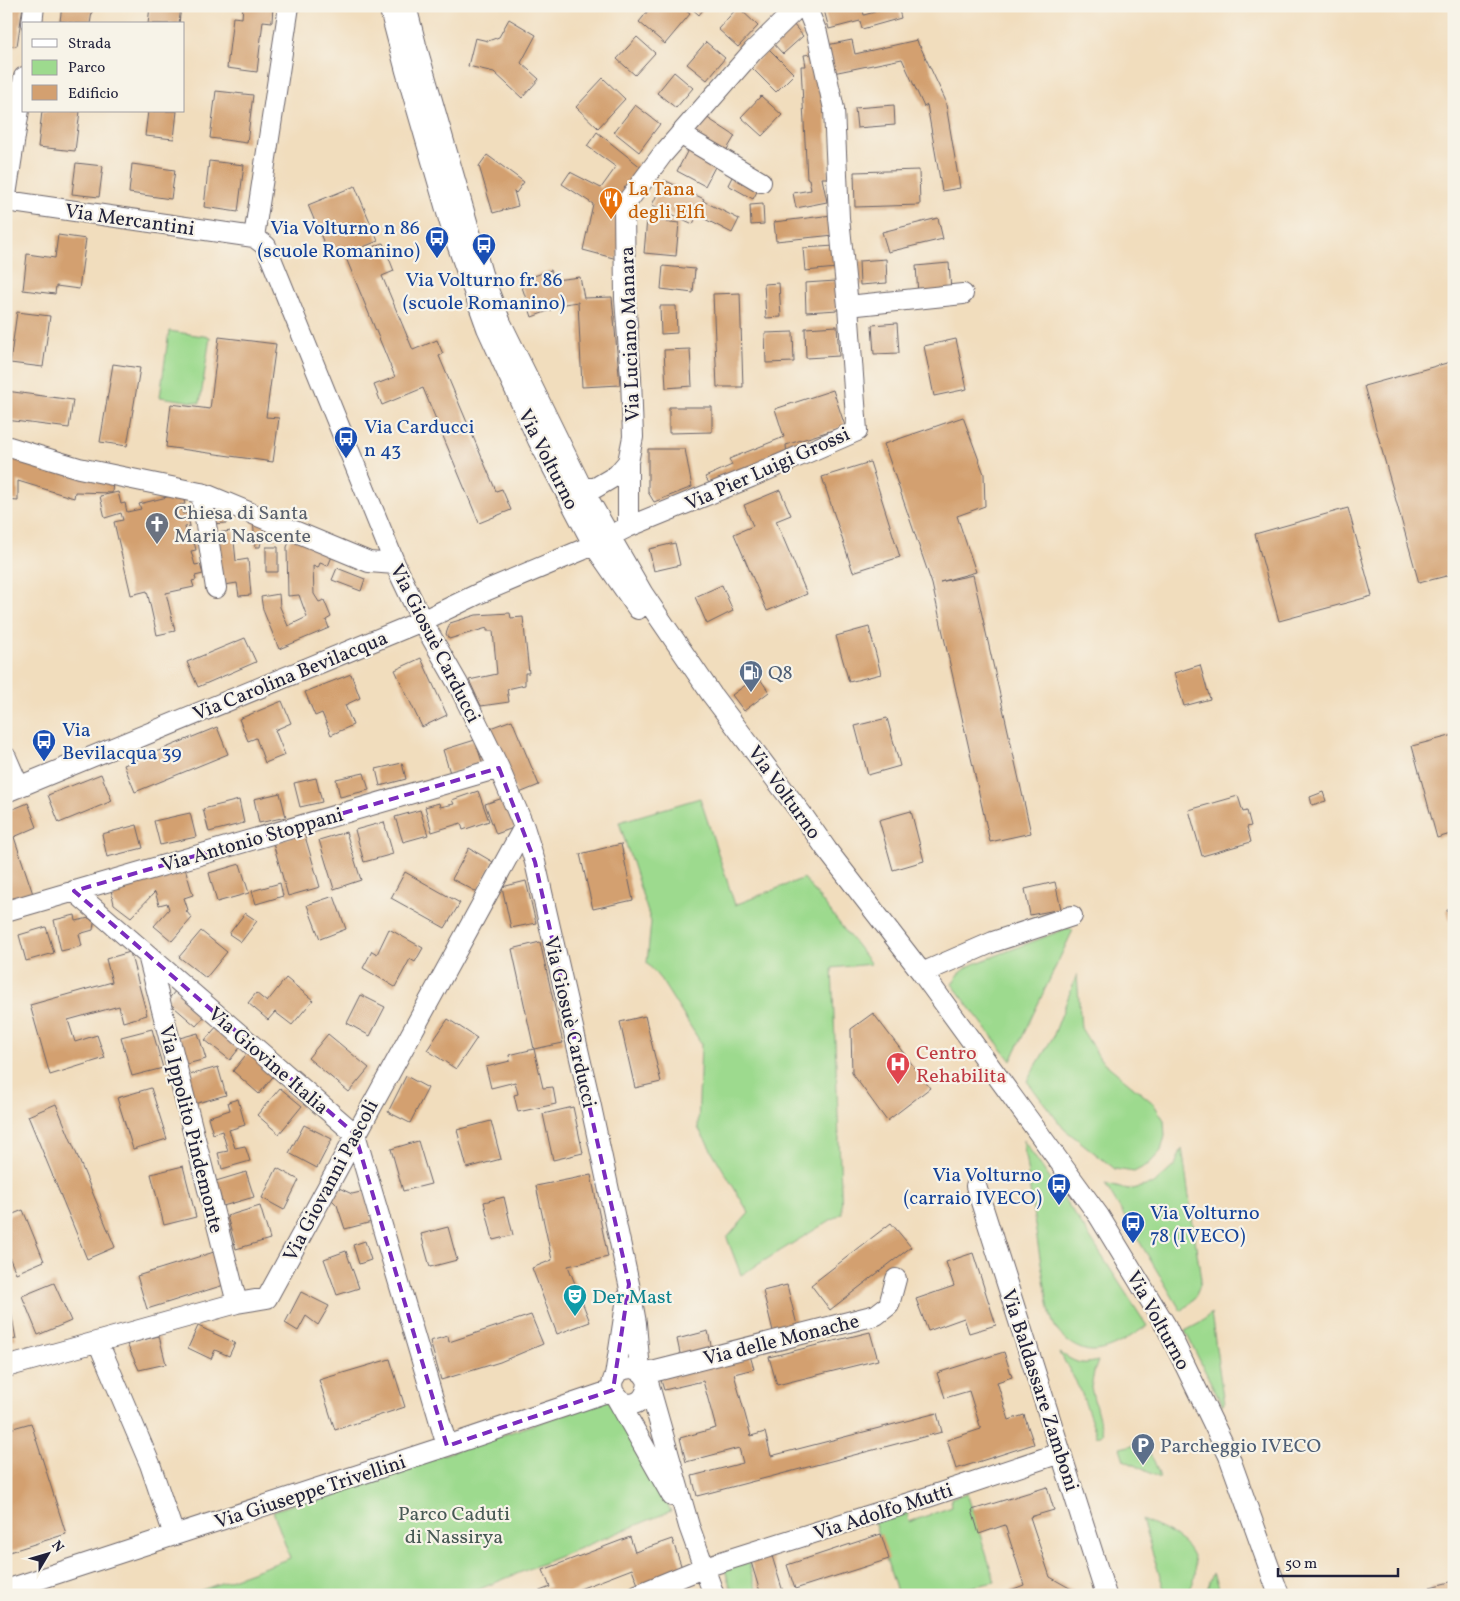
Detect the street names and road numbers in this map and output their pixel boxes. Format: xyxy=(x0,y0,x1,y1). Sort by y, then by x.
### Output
street label: Via Mercantini xyxy=(63,198,196,244)
street label: Via Luciano Manara xyxy=(614,246,648,422)
street label: Via Volturno xyxy=(510,405,585,515)
street label: Via Pier Luigi Grossi xyxy=(681,421,855,519)
street label: Via Giosuè Carducci xyxy=(382,560,486,728)
street label: Via Carolina Bevilacqua xyxy=(189,625,392,729)
street label: Via Volturno xyxy=(740,741,827,846)
street label: Via Antonio Stoppani xyxy=(158,802,347,880)
street label: Via Giosuè Carducci xyxy=(536,934,602,1111)
street label: Via Giovine Italia xyxy=(201,1001,334,1122)
street label: Via Ippolito Pindemonte xyxy=(151,1023,229,1236)
street label: Via Giovanni Pascoli xyxy=(277,1095,386,1267)
street label: Via Volturno xyxy=(1118,1266,1196,1376)
street label: Via Baldassare Zamboni xyxy=(993,1286,1085,1495)
street label: Via delle Monache xyxy=(701,1308,862,1374)
street label: Via Giuseppe Trivellini xyxy=(211,1449,410,1537)
street label: Via Adolfo Mutti xyxy=(810,1477,957,1549)

